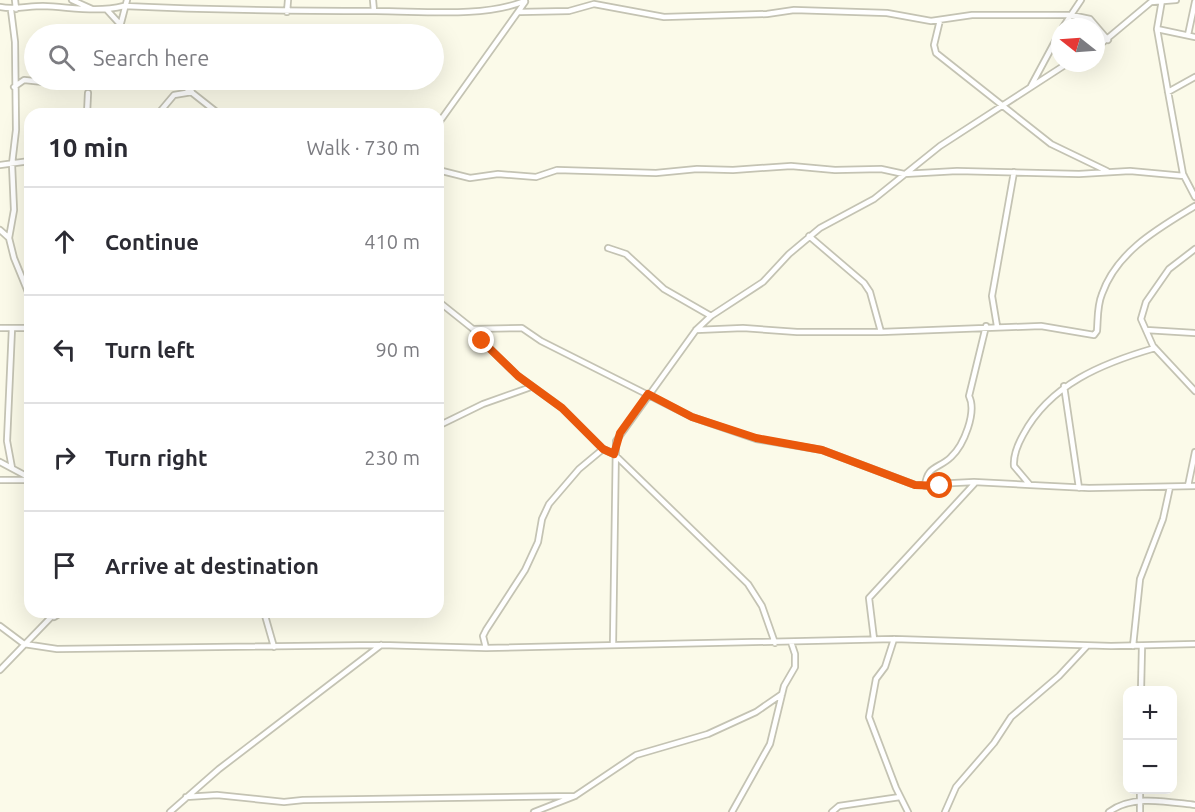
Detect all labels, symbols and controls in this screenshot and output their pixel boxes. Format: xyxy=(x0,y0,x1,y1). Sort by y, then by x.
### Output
north arrow xyxy=(1051,18,1105,72)
search box xyxy=(24,24,444,90)
icon: search xyxy=(45,41,78,74)
text: Search here xyxy=(93,45,209,70)
text: 10 min xyxy=(48,133,128,162)
text: Walk · 730 m xyxy=(307,136,420,159)
icon: ahead xyxy=(48,225,81,258)
text: Continue xyxy=(105,229,199,254)
text: 410 m xyxy=(364,230,420,253)
route end xyxy=(468,327,494,353)
icon: left xyxy=(48,333,81,366)
text: Turn left xyxy=(105,337,195,362)
text: 90 m xyxy=(376,338,420,361)
icon: right xyxy=(48,441,81,474)
text: Turn right xyxy=(105,445,207,470)
text: 230 m xyxy=(364,446,420,469)
route start xyxy=(926,472,952,498)
icon: arrive xyxy=(48,549,81,582)
text: Arrive at destination xyxy=(105,553,319,578)
map controls xyxy=(1123,686,1177,794)
button: + xyxy=(1123,686,1177,740)
button: − xyxy=(1123,740,1177,794)

